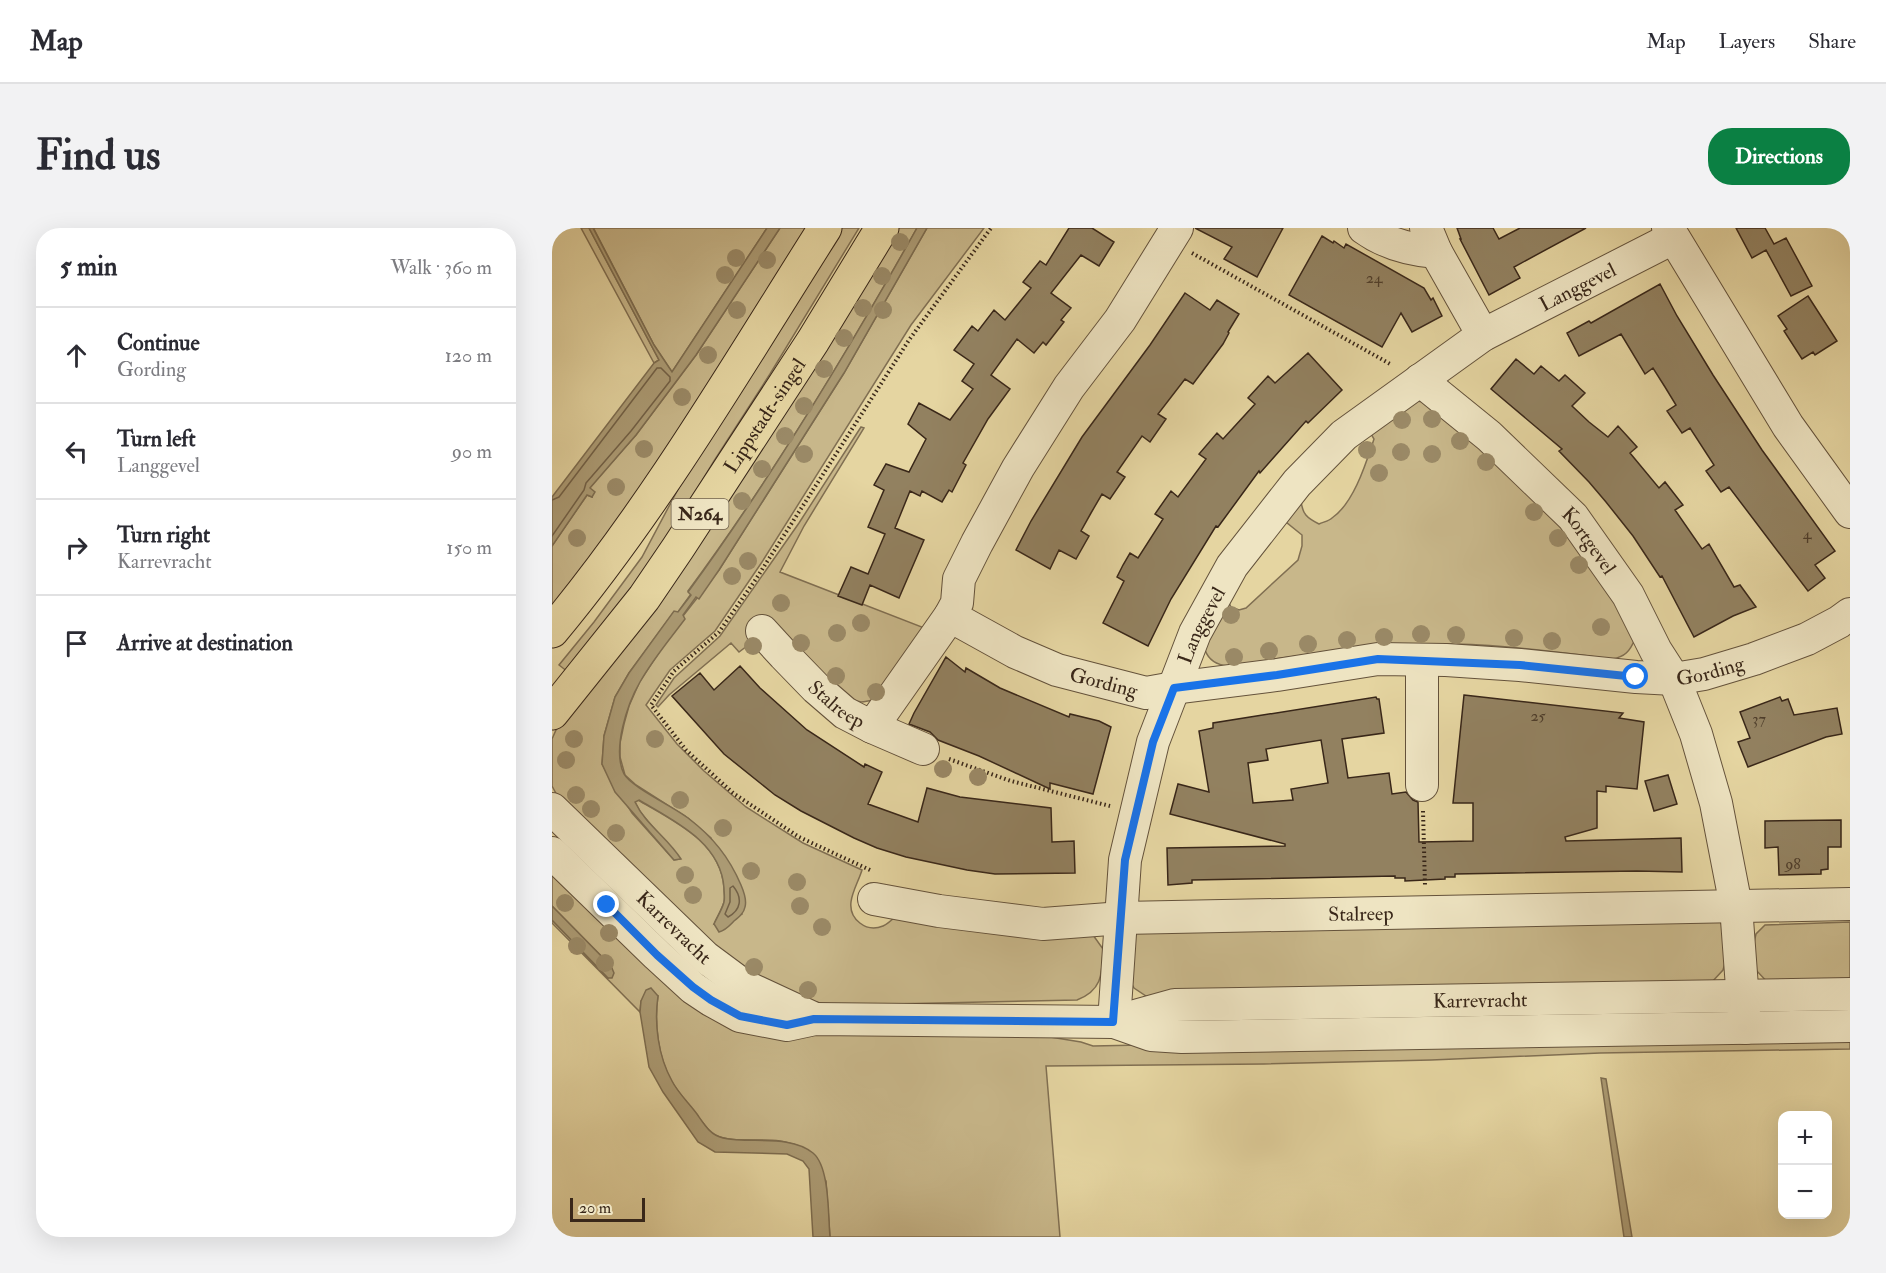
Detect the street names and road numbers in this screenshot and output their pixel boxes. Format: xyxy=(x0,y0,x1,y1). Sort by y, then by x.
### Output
street label: Langgevel xyxy=(1535,257,1620,317)
street label: Lippstadt-singel xyxy=(718,354,811,478)
road number: N264 xyxy=(672,499,728,529)
street label: Kortgevel xyxy=(1557,501,1621,579)
street label: Langgevel xyxy=(1172,582,1231,668)
street label: Gording xyxy=(1674,650,1748,691)
street label: Gording xyxy=(1067,662,1141,704)
street label: Stalreep xyxy=(802,675,869,735)
street label: Karrevracht xyxy=(631,886,716,970)
street label: Stalreep xyxy=(1328,901,1394,927)
street label: Karrevracht xyxy=(1433,987,1528,1014)

